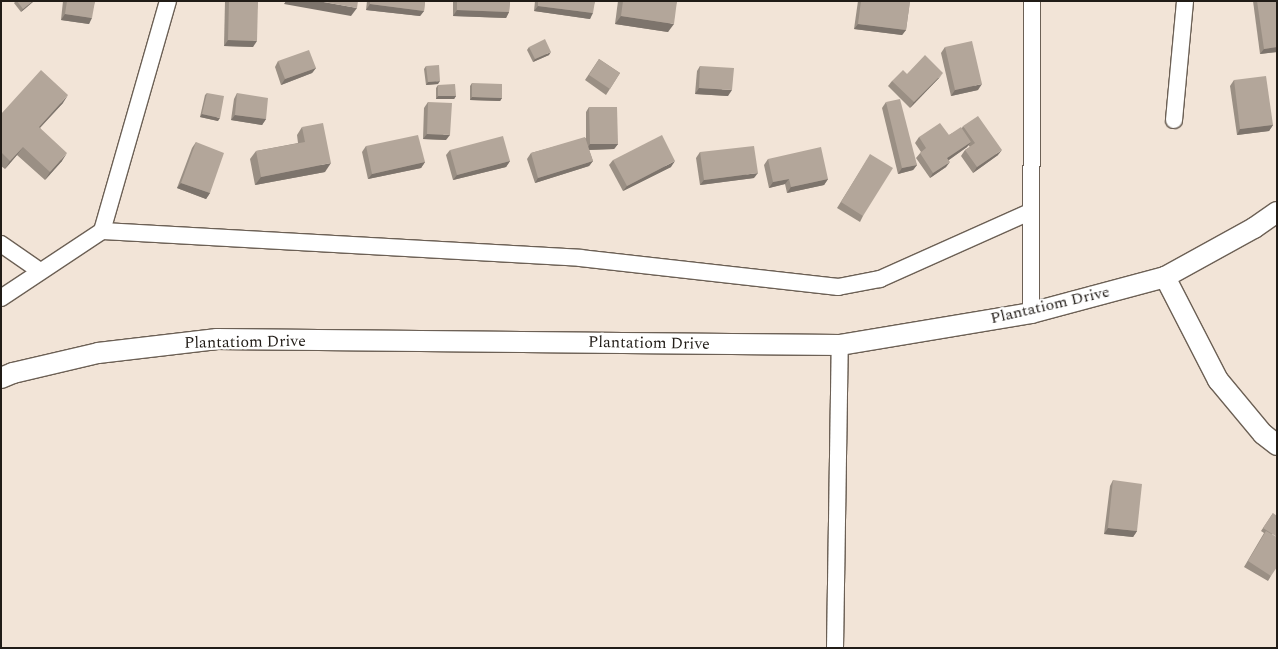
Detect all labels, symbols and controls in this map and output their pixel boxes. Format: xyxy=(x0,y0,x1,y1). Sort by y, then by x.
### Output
street label: Plantatiom Drive xyxy=(989,282,1111,328)
street label: Plantatiom Drive xyxy=(184,331,306,353)
street label: Plantatiom Drive xyxy=(588,332,710,354)

